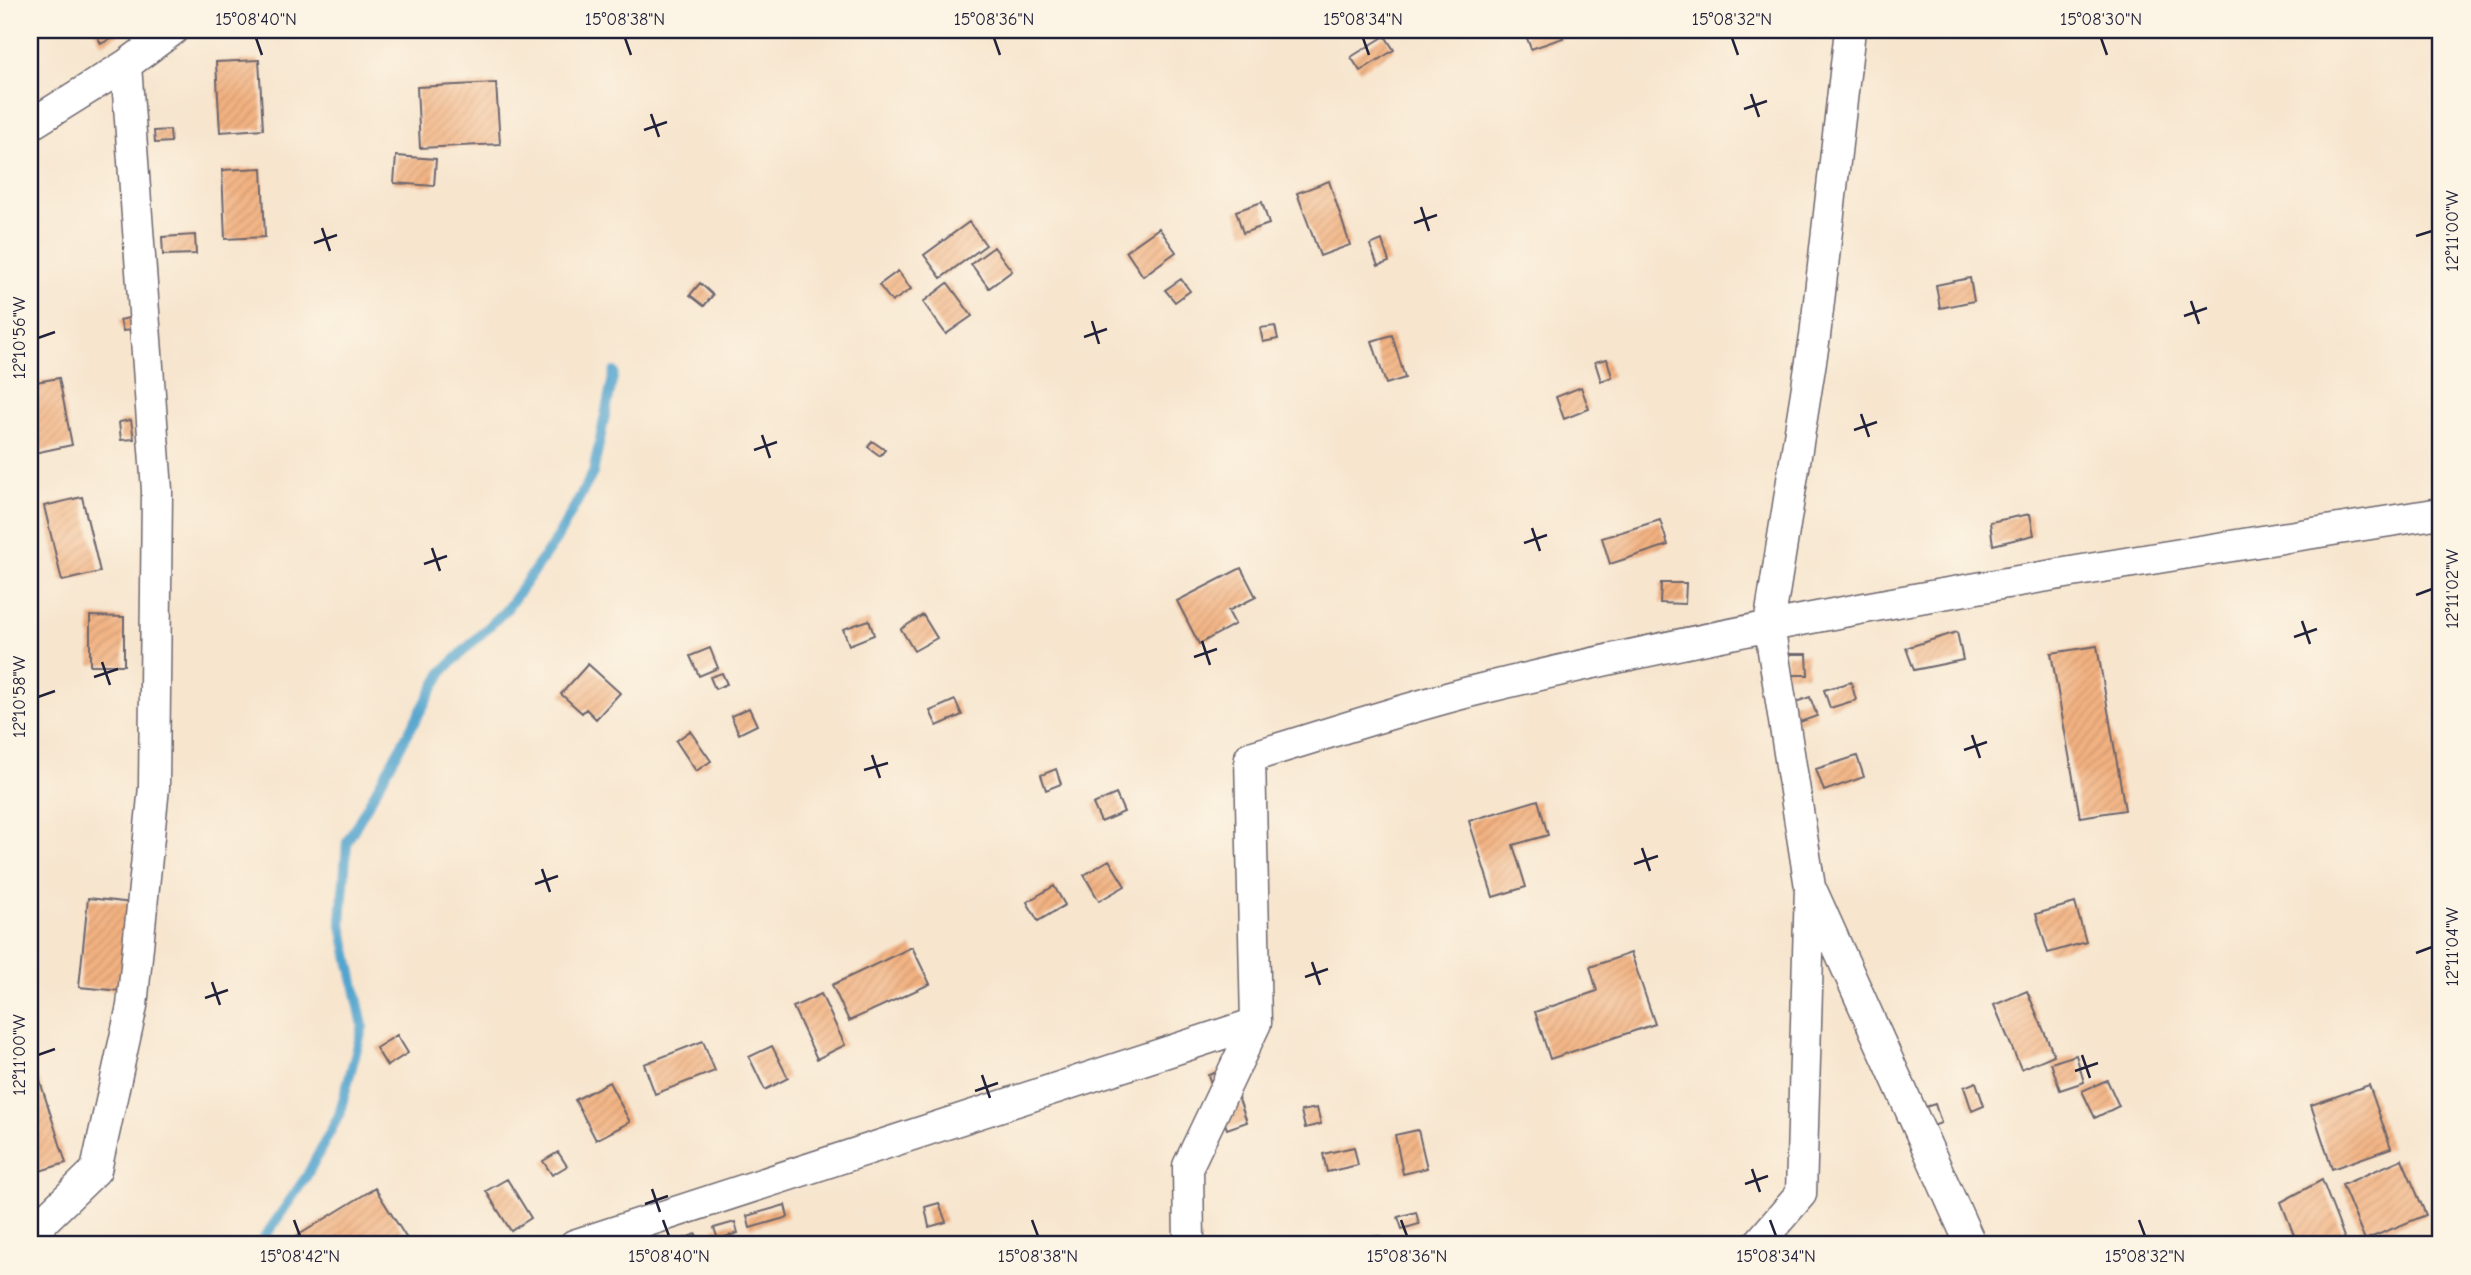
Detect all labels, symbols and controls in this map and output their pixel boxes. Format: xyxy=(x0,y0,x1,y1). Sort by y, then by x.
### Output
text: 15°08'40"N xyxy=(215,9,297,30)
text: 15°08'38"N xyxy=(585,9,665,30)
text: 15°08'36"N xyxy=(954,9,1034,30)
text: 15°08'34"N xyxy=(1323,9,1403,30)
text: 15°08'32"N xyxy=(1692,9,1772,30)
text: 15°08'30"N xyxy=(2060,9,2142,30)
text: 12°11'00"W xyxy=(2442,190,2463,272)
text: 12°10'56"W xyxy=(9,296,30,379)
text: 12°11'02"W xyxy=(2442,549,2463,629)
text: 12°10'58"W xyxy=(9,656,30,738)
text: 12°11'04"W xyxy=(2442,907,2463,987)
text: 12°11'00"W xyxy=(9,1014,30,1096)
text: 15°08'42"N xyxy=(260,1246,340,1267)
text: 15°08'40"N xyxy=(628,1246,710,1267)
text: 15°08'38"N xyxy=(998,1246,1078,1267)
text: 15°08'36"N xyxy=(1367,1246,1447,1267)
text: 15°08'34"N xyxy=(1736,1246,1816,1267)
text: 15°08'32"N xyxy=(2105,1246,2185,1267)

